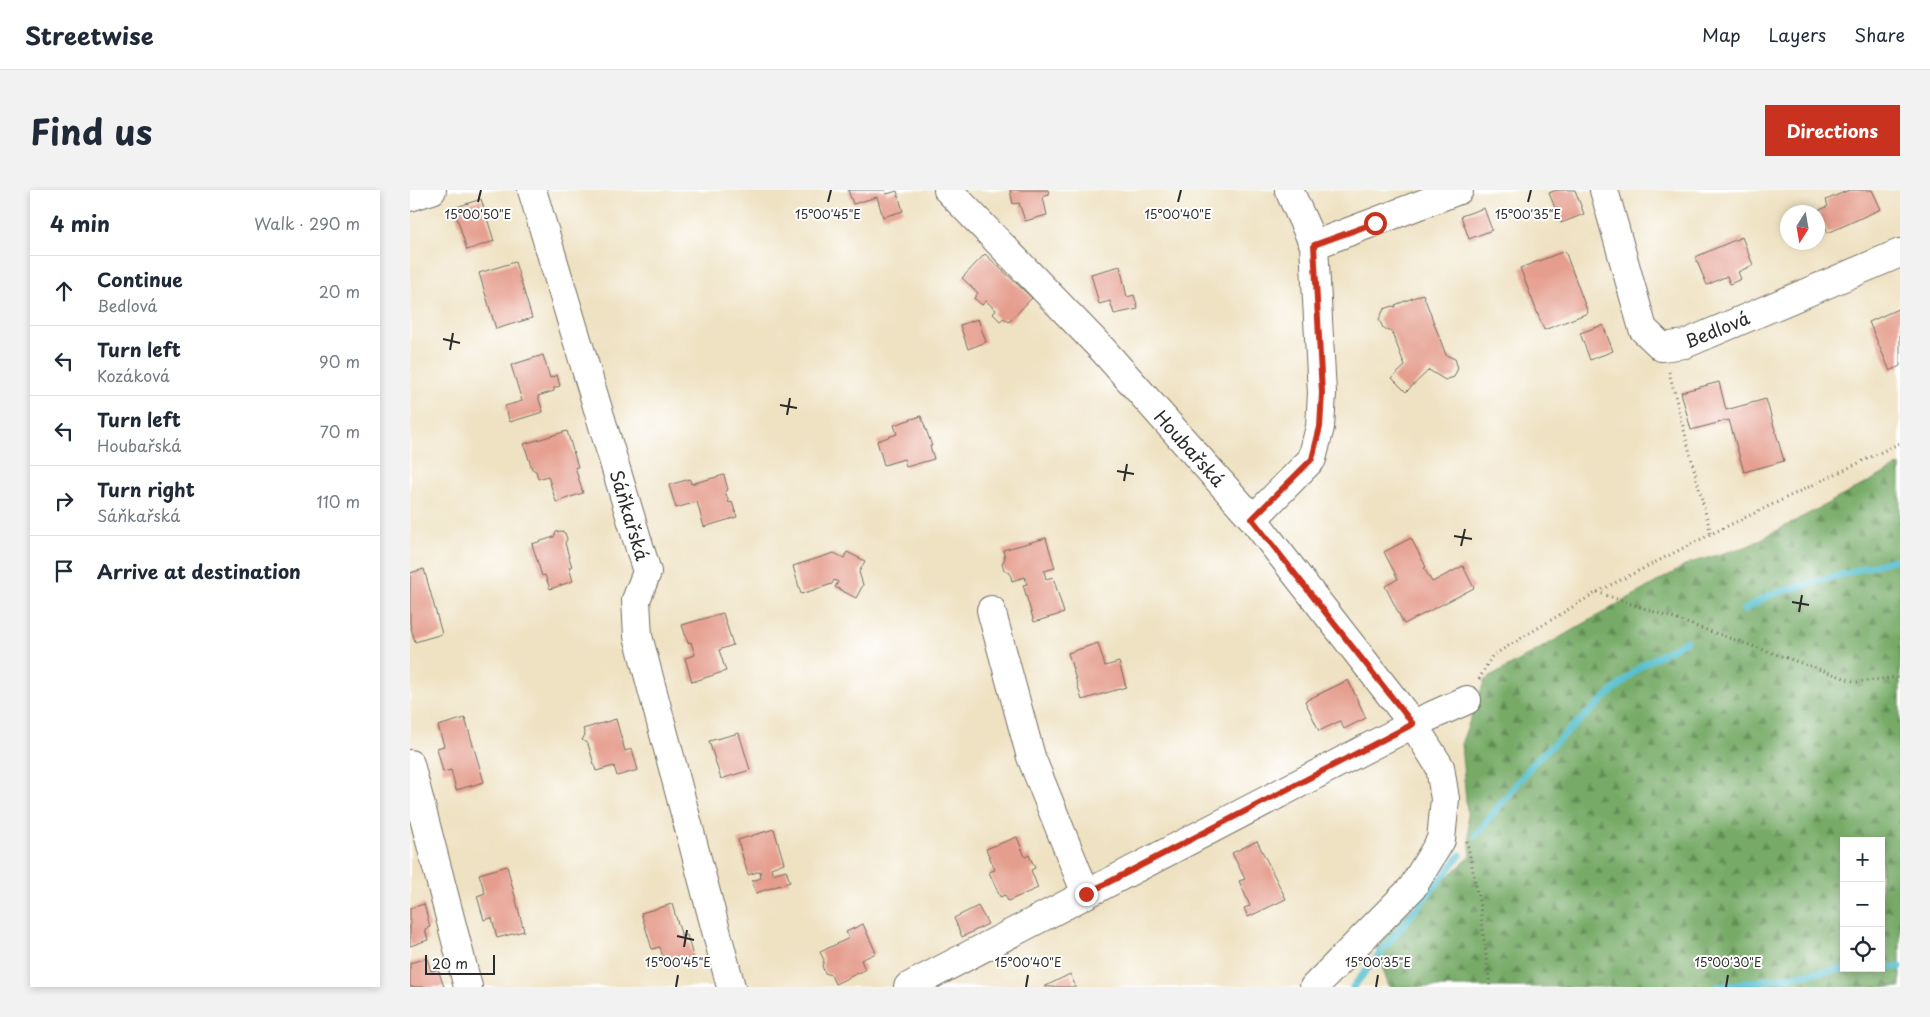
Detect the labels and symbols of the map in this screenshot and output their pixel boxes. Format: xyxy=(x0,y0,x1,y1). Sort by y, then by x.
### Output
text: 15°00'50"E xyxy=(445,205,511,223)
text: 15°00'45"E xyxy=(795,205,861,223)
text: 15°00'40"E xyxy=(1144,205,1212,223)
text: 15°00'35"E xyxy=(1495,205,1561,223)
north arrow xyxy=(1780,205,1825,250)
route start xyxy=(1364,212,1387,235)
street label: Bedlová xyxy=(1680,304,1754,354)
street label: Houbařská xyxy=(1148,404,1232,493)
street label: Sáňkařská xyxy=(603,466,657,564)
route end xyxy=(1075,883,1098,906)
scale bar xyxy=(425,952,495,975)
text: 15°00'45"E xyxy=(645,953,711,971)
text: 15°00'40"E xyxy=(994,953,1062,971)
text: 15°00'35"E xyxy=(1345,953,1411,971)
text: 15°00'30"E xyxy=(1694,953,1762,971)

